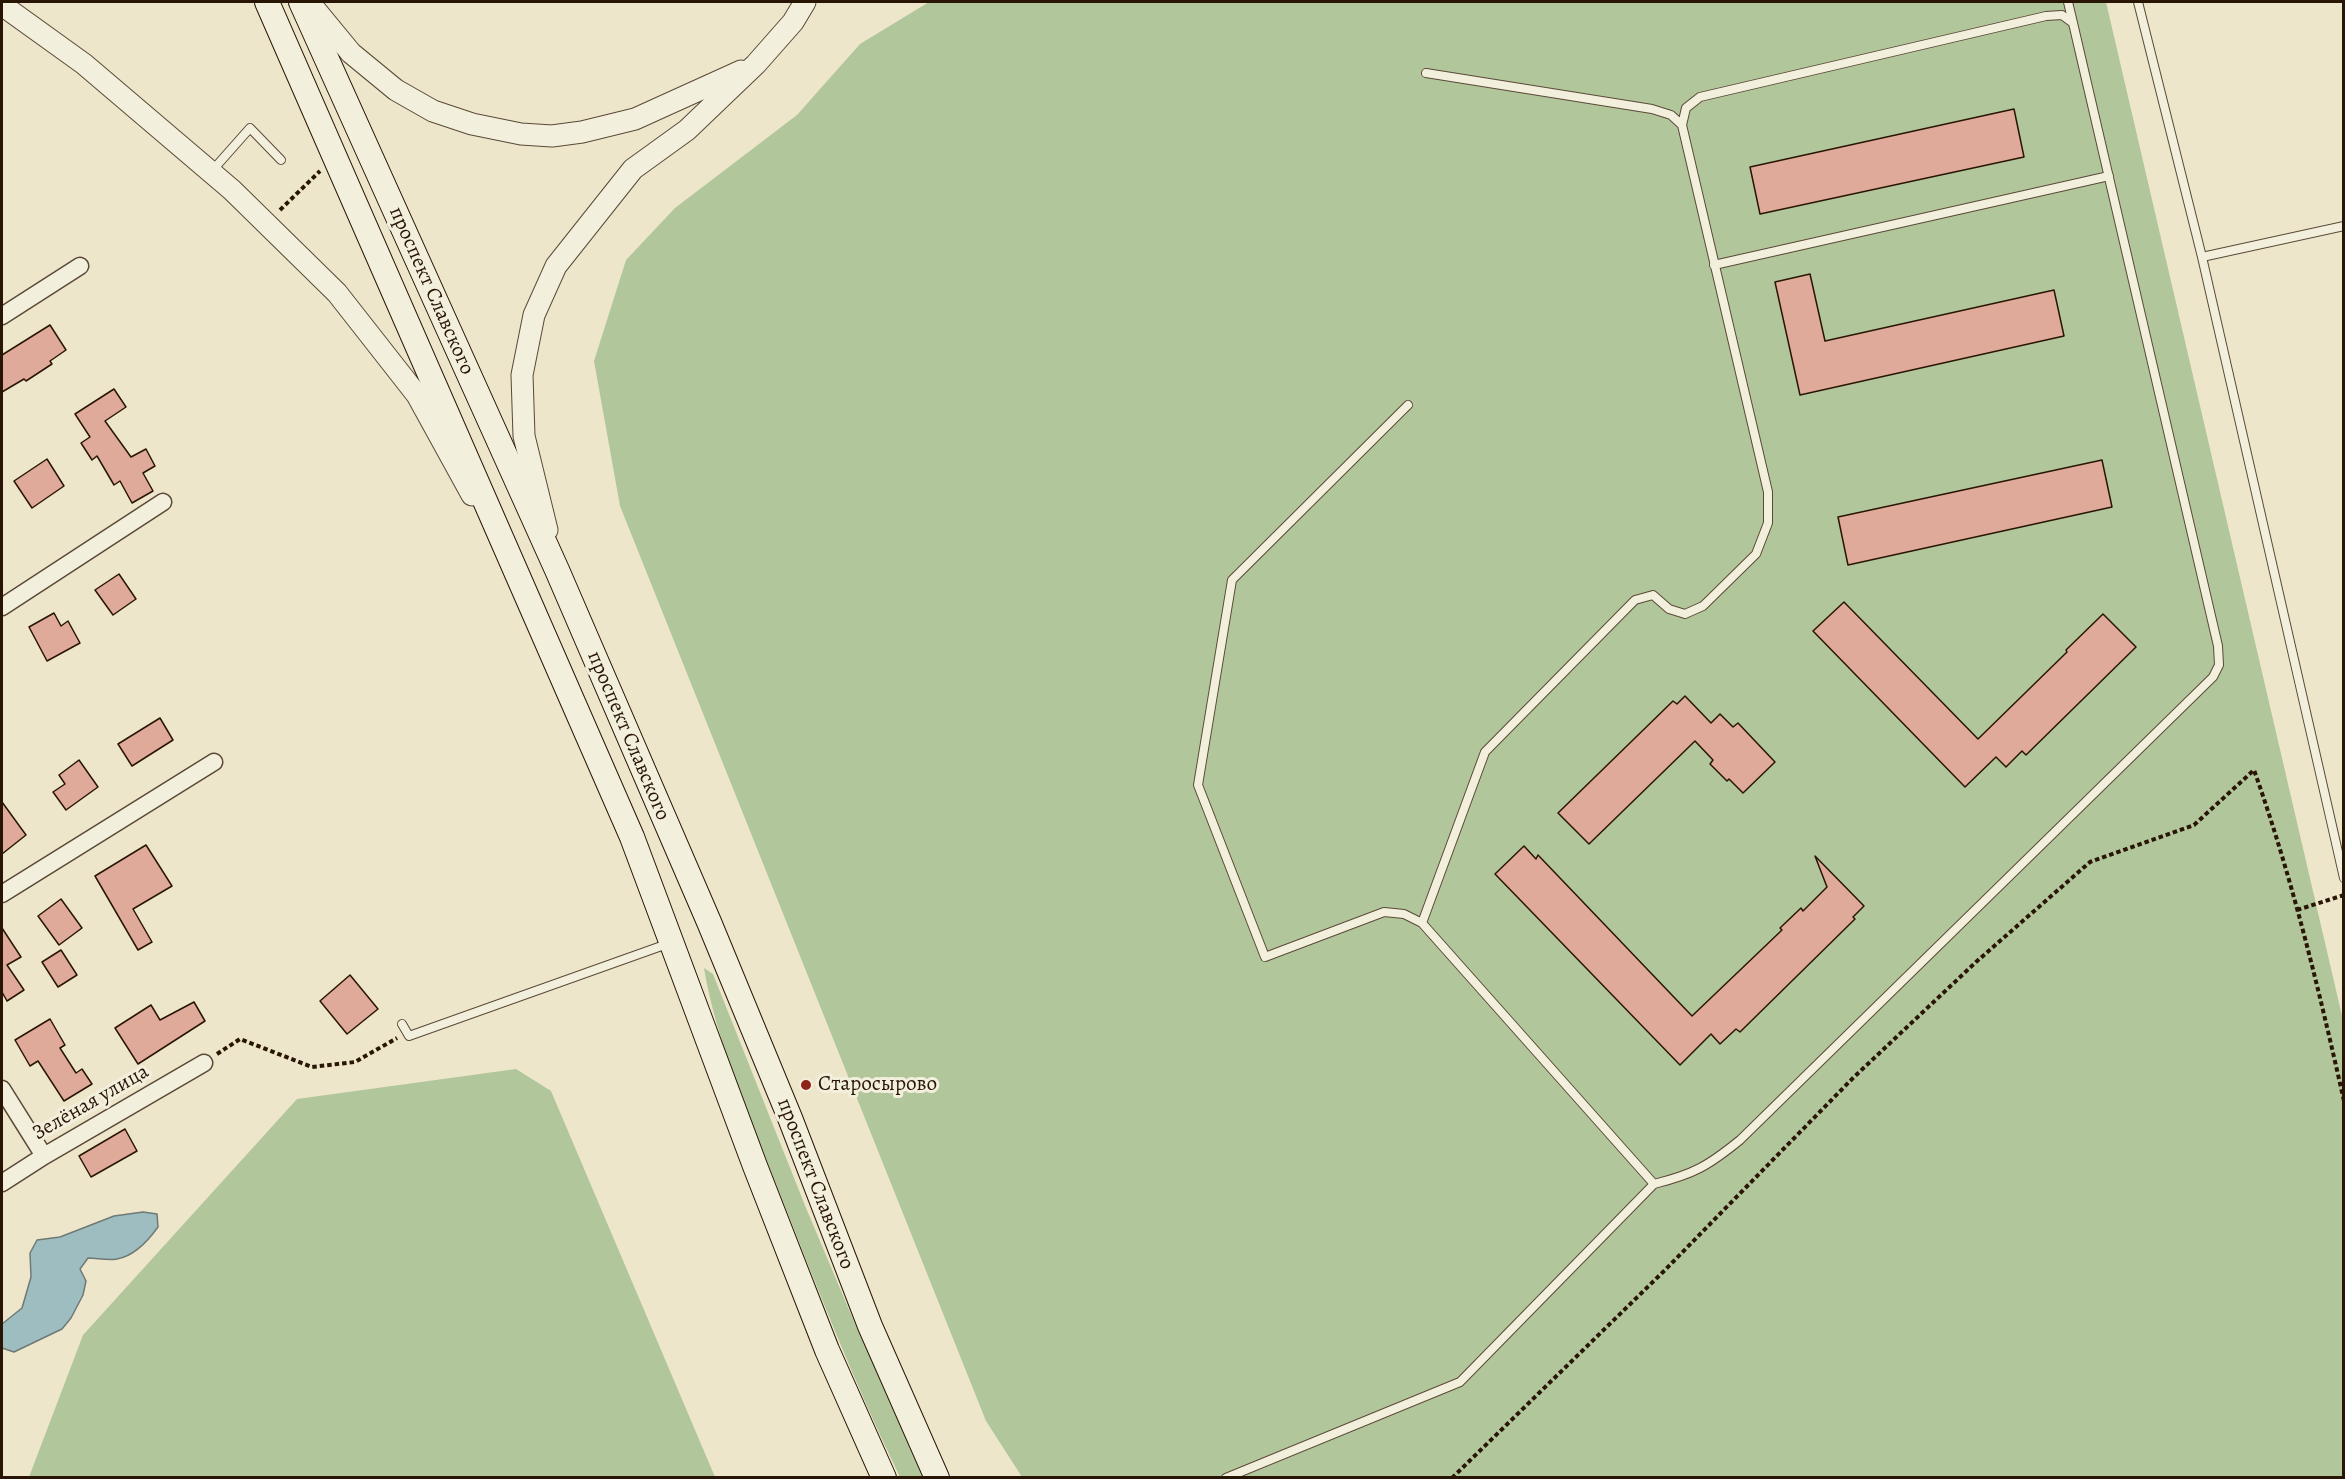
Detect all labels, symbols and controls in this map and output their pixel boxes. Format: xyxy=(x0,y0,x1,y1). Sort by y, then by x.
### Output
street label: проспект Славского xyxy=(383,203,479,379)
street label: проспект Славского xyxy=(581,648,675,824)
street label: Зелёная улица xyxy=(28,1060,154,1146)
place label: Старосырово xyxy=(818,1072,937,1098)
marker: Старосырово xyxy=(799,1078,813,1092)
street label: проспект Славского xyxy=(771,1095,859,1273)

